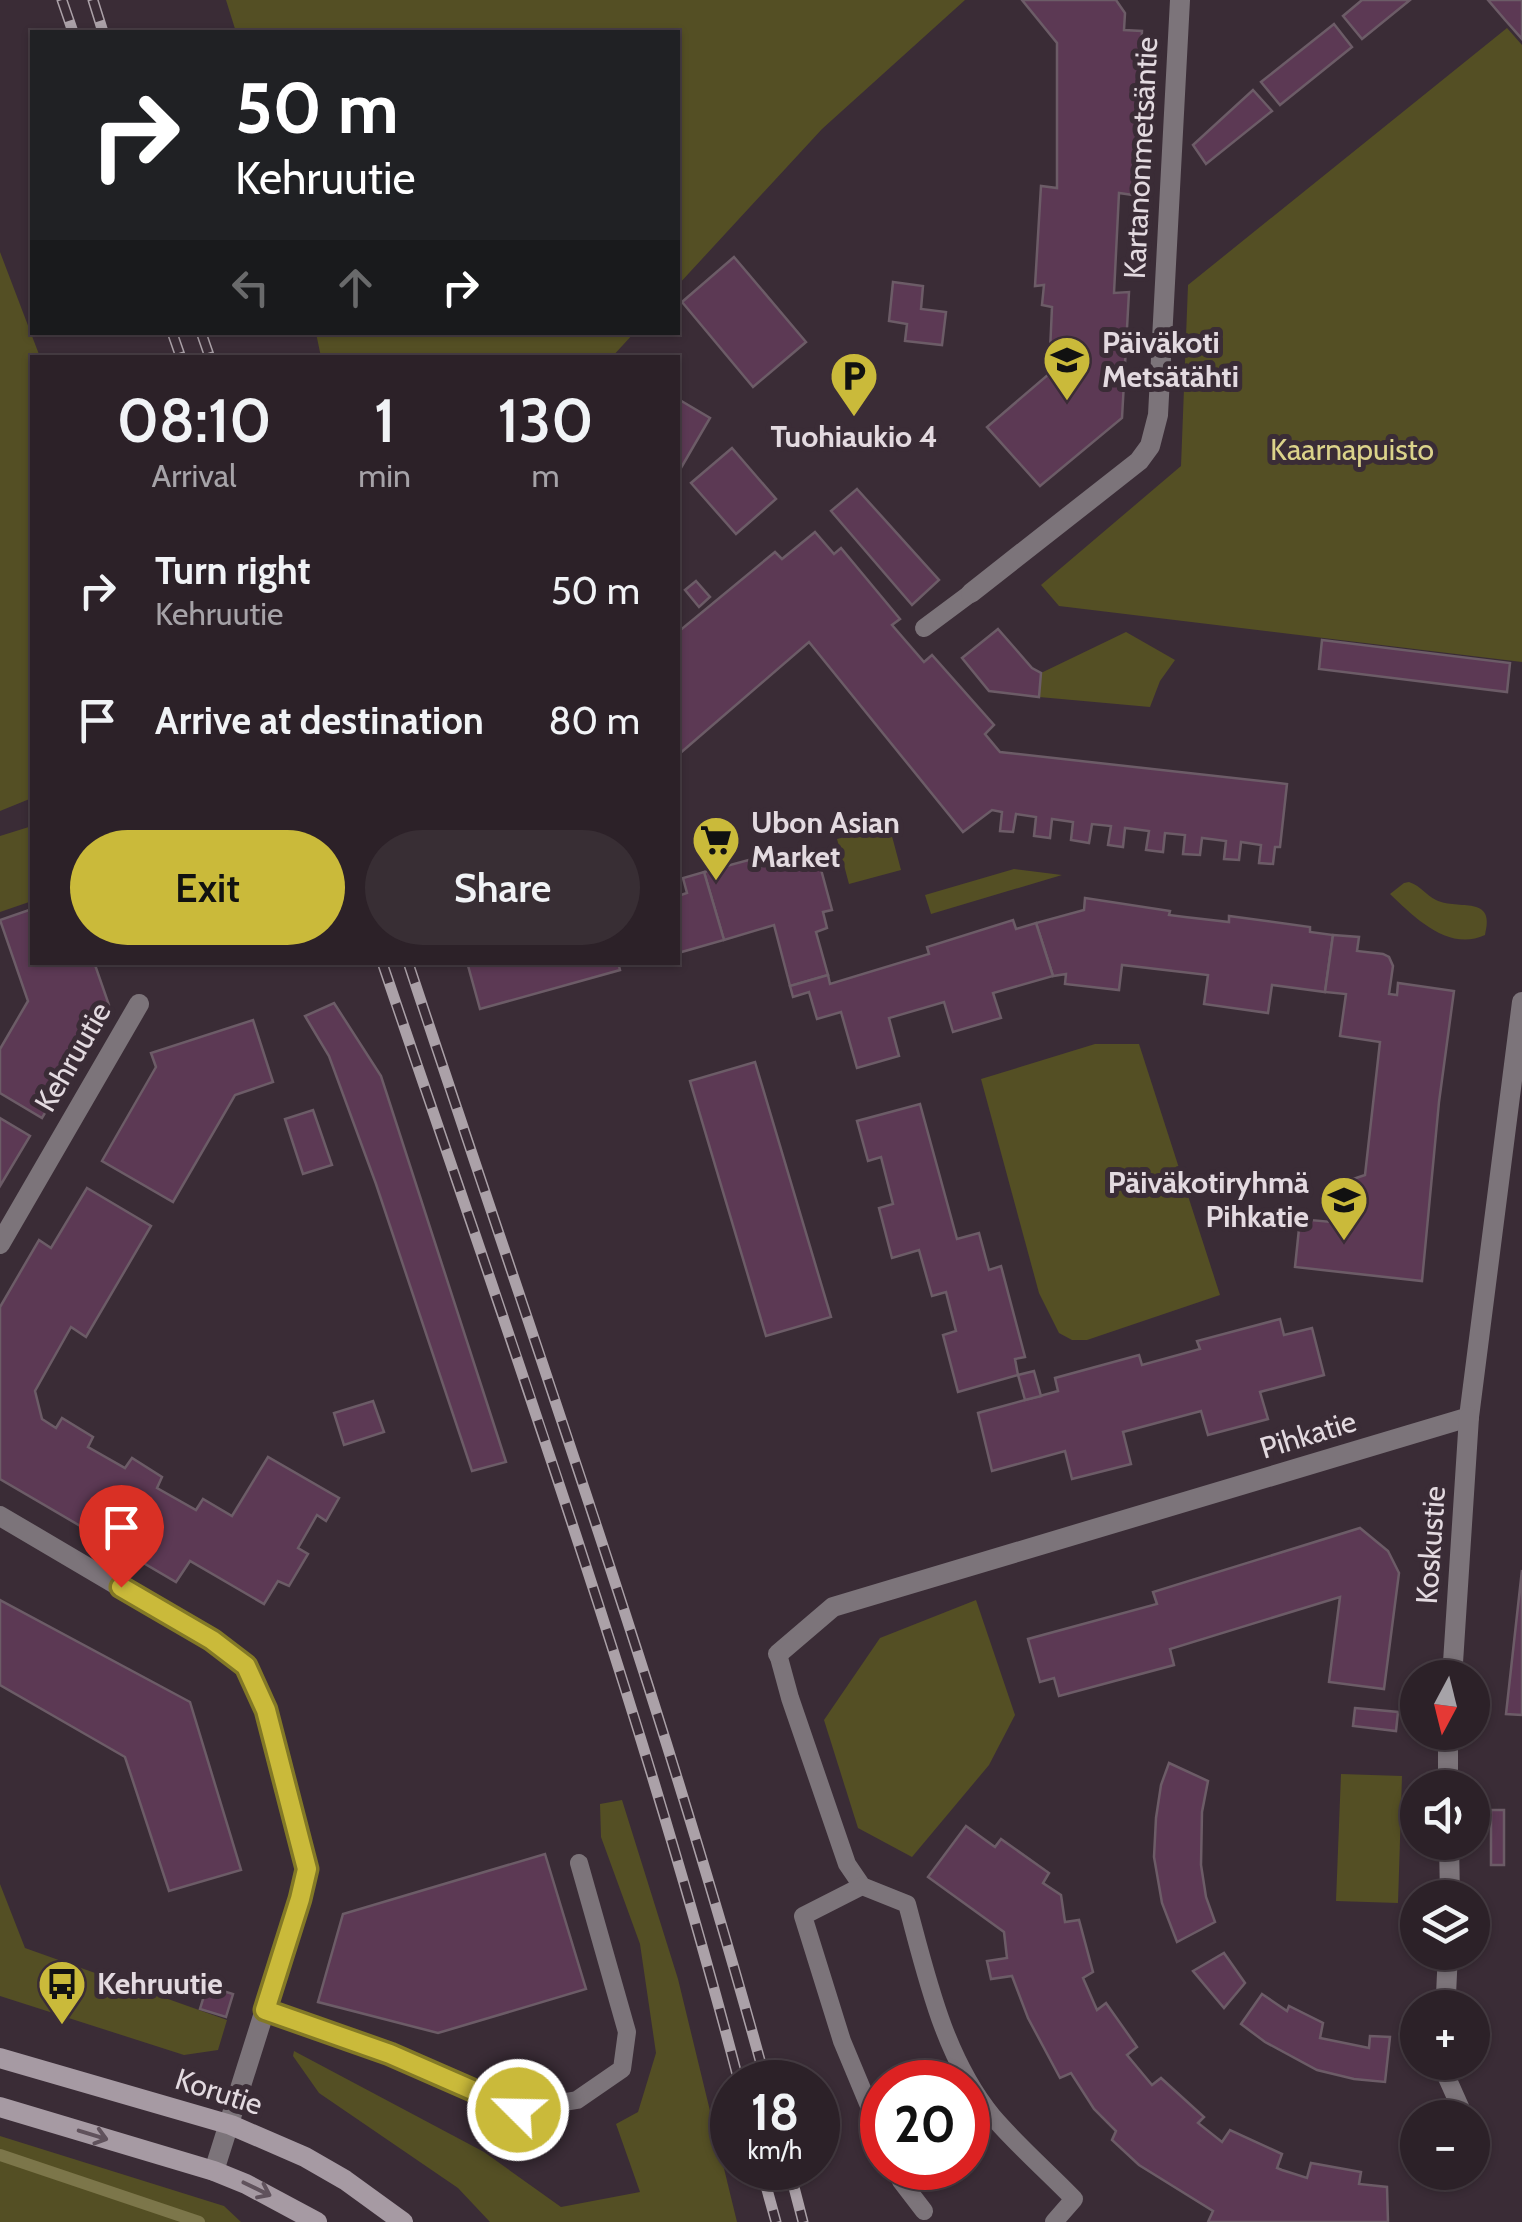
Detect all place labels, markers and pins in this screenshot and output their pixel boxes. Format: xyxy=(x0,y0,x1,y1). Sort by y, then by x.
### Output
place label: Päiväkoti Metsätähti xyxy=(1102,324,1239,395)
school or university icon: Päiväkoti Metsätähti xyxy=(1041,334,1093,402)
parking icon: Tuohiaukio 4 xyxy=(828,350,880,418)
place label: Tuohiaukio 4 xyxy=(770,418,938,455)
place label: Ubon Asian Market xyxy=(751,804,900,875)
supermarket icon: Ubon Asian Market xyxy=(690,814,742,882)
place label: Päiväkotiryhmä Pihkatie xyxy=(1108,1164,1309,1235)
school or university icon: Päiväkotiryhmä Pihkatie xyxy=(1318,1174,1370,1242)
pin xyxy=(79,1485,164,1588)
bus stop icon: Kehruutie xyxy=(36,1958,88,2026)
place label: Kehruutie xyxy=(97,1965,223,2002)

